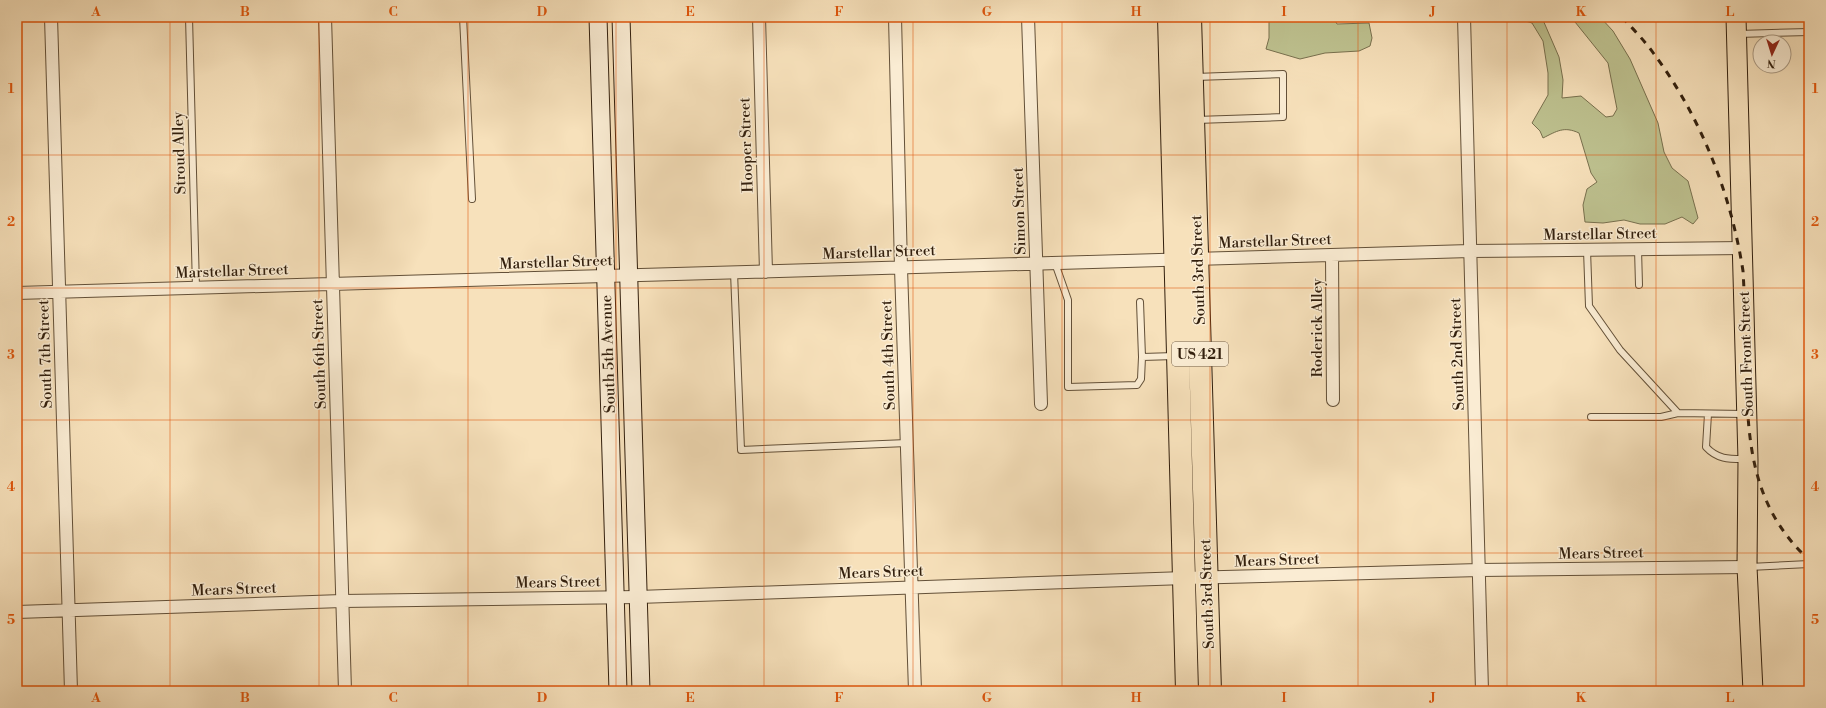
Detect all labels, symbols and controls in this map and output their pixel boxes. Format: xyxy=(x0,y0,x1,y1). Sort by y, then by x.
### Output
text: A xyxy=(90,4,101,20)
text: B xyxy=(240,4,250,20)
text: C xyxy=(388,4,398,20)
text: D xyxy=(537,4,547,20)
text: E xyxy=(685,4,695,20)
text: F xyxy=(834,4,844,20)
text: G xyxy=(982,4,993,20)
text: H xyxy=(1131,4,1142,20)
text: I xyxy=(1281,4,1287,20)
text: J xyxy=(1428,4,1436,20)
text: K xyxy=(1576,4,1587,20)
text: L xyxy=(1726,4,1735,20)
north arrow xyxy=(1752,34,1792,74)
text: N xyxy=(1766,56,1776,70)
text: 1 xyxy=(8,81,15,97)
text: 1 xyxy=(1812,81,1819,97)
street label: Hooper Street xyxy=(735,96,758,193)
street label: Stroud Alley xyxy=(169,111,190,195)
street label: Simon Street xyxy=(1008,166,1031,255)
text: 2 xyxy=(7,214,15,230)
street label: South 3rd Street xyxy=(1187,214,1210,325)
text: 2 xyxy=(1811,214,1819,230)
street label: Marstellar Street xyxy=(1543,224,1658,245)
street label: Marstellar Street xyxy=(1218,230,1333,253)
street label: Marstellar Street xyxy=(822,241,937,264)
street label: Marstellar Street xyxy=(499,251,614,274)
street label: Marstellar Street xyxy=(175,260,290,283)
street label: Roderick Alley xyxy=(1308,278,1327,377)
street label: South Front Street xyxy=(1735,290,1758,417)
street label: South 5th Avenue xyxy=(597,295,620,413)
street label: South 2nd Street xyxy=(1446,297,1469,411)
street label: South 6th Street xyxy=(308,298,331,410)
street label: South 7th Street xyxy=(34,299,57,409)
street label: South 4th Street xyxy=(877,299,900,410)
road number: US 421 xyxy=(1172,342,1228,366)
text: 3 xyxy=(7,347,15,363)
text: 3 xyxy=(1811,347,1819,363)
text: 4 xyxy=(7,479,16,495)
text: 4 xyxy=(1811,479,1820,495)
street label: South 3rd Street xyxy=(1196,538,1219,649)
street label: Mears Street xyxy=(1558,543,1645,564)
street label: Mears Street xyxy=(1234,549,1321,571)
street label: Mears Street xyxy=(838,561,925,583)
street label: Mears Street xyxy=(515,572,602,593)
street label: Mears Street xyxy=(191,578,278,600)
text: 5 xyxy=(7,612,15,628)
text: 5 xyxy=(1811,612,1819,628)
text: A xyxy=(90,690,101,706)
text: B xyxy=(240,690,250,706)
text: C xyxy=(388,690,398,706)
text: D xyxy=(537,690,547,706)
text: E xyxy=(685,690,695,706)
text: F xyxy=(834,690,844,706)
text: G xyxy=(982,690,993,706)
text: H xyxy=(1131,690,1142,706)
text: I xyxy=(1281,690,1287,706)
text: J xyxy=(1428,690,1436,706)
text: K xyxy=(1576,690,1587,706)
text: L xyxy=(1726,690,1735,706)

